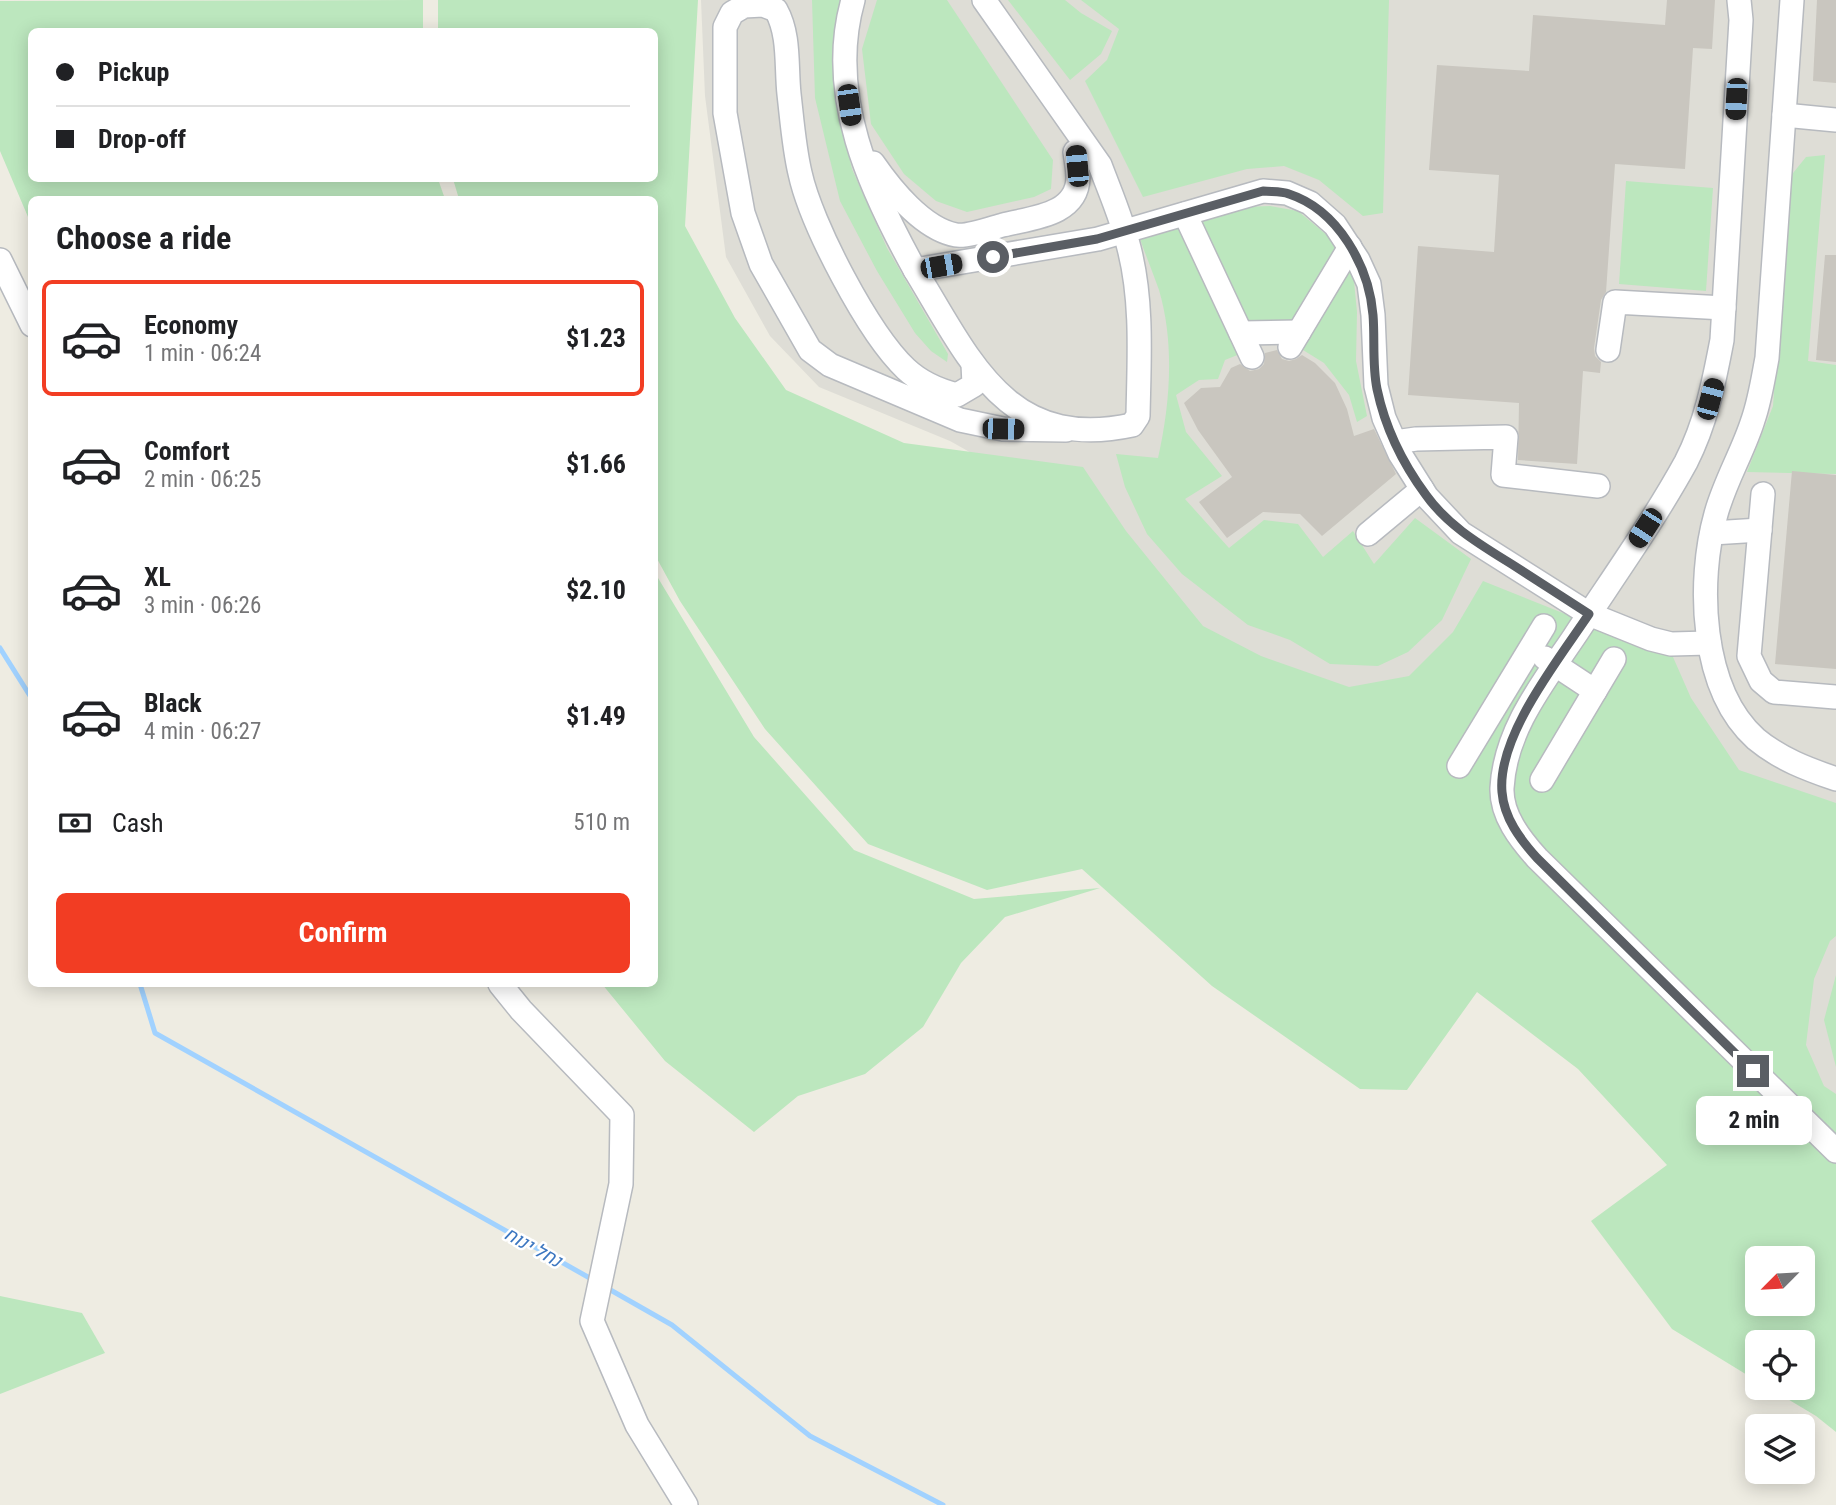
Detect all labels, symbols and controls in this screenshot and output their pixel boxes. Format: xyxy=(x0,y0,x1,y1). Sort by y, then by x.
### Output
text: Pickup xyxy=(98,57,169,87)
car xyxy=(1725,77,1748,121)
car xyxy=(836,83,863,127)
text: Drop-off xyxy=(98,124,186,154)
car xyxy=(1065,144,1090,188)
text: Choose a ride xyxy=(56,219,231,257)
route start xyxy=(977,241,1009,273)
car xyxy=(919,252,964,280)
icon: car xyxy=(60,307,123,370)
text: Economy xyxy=(144,310,238,340)
text: $1.23 xyxy=(566,323,626,353)
text: 1 min · 06:24 xyxy=(144,340,261,367)
car xyxy=(1695,376,1726,422)
car xyxy=(982,418,1025,440)
icon: car xyxy=(60,433,123,496)
text: Comfort xyxy=(144,436,230,466)
text: $1.66 xyxy=(566,449,626,479)
text: 2 min · 06:25 xyxy=(144,466,261,493)
car xyxy=(1625,505,1666,551)
icon: car xyxy=(60,559,123,622)
text: XL xyxy=(144,562,171,592)
text: $2.10 xyxy=(566,575,626,605)
text: 3 min · 06:26 xyxy=(144,592,261,619)
icon: car xyxy=(60,685,123,748)
text: Black xyxy=(144,688,202,718)
text: $1.49 xyxy=(566,701,626,731)
text: 4 min · 06:27 xyxy=(144,718,261,745)
icon: cash xyxy=(56,804,94,842)
text: Cash xyxy=(112,808,164,838)
text: 510 m xyxy=(573,809,630,836)
button: Confirm xyxy=(56,893,630,973)
route end xyxy=(1737,1055,1769,1087)
callout: 2 min xyxy=(1695,1096,1811,1144)
text: 2 min xyxy=(1728,1107,1780,1134)
water label: נחל ינוח xyxy=(500,1222,567,1273)
north arrow xyxy=(1745,1246,1815,1316)
map controls xyxy=(1745,1246,1815,1484)
button: locate xyxy=(1745,1330,1815,1400)
button: layers xyxy=(1745,1414,1815,1484)

